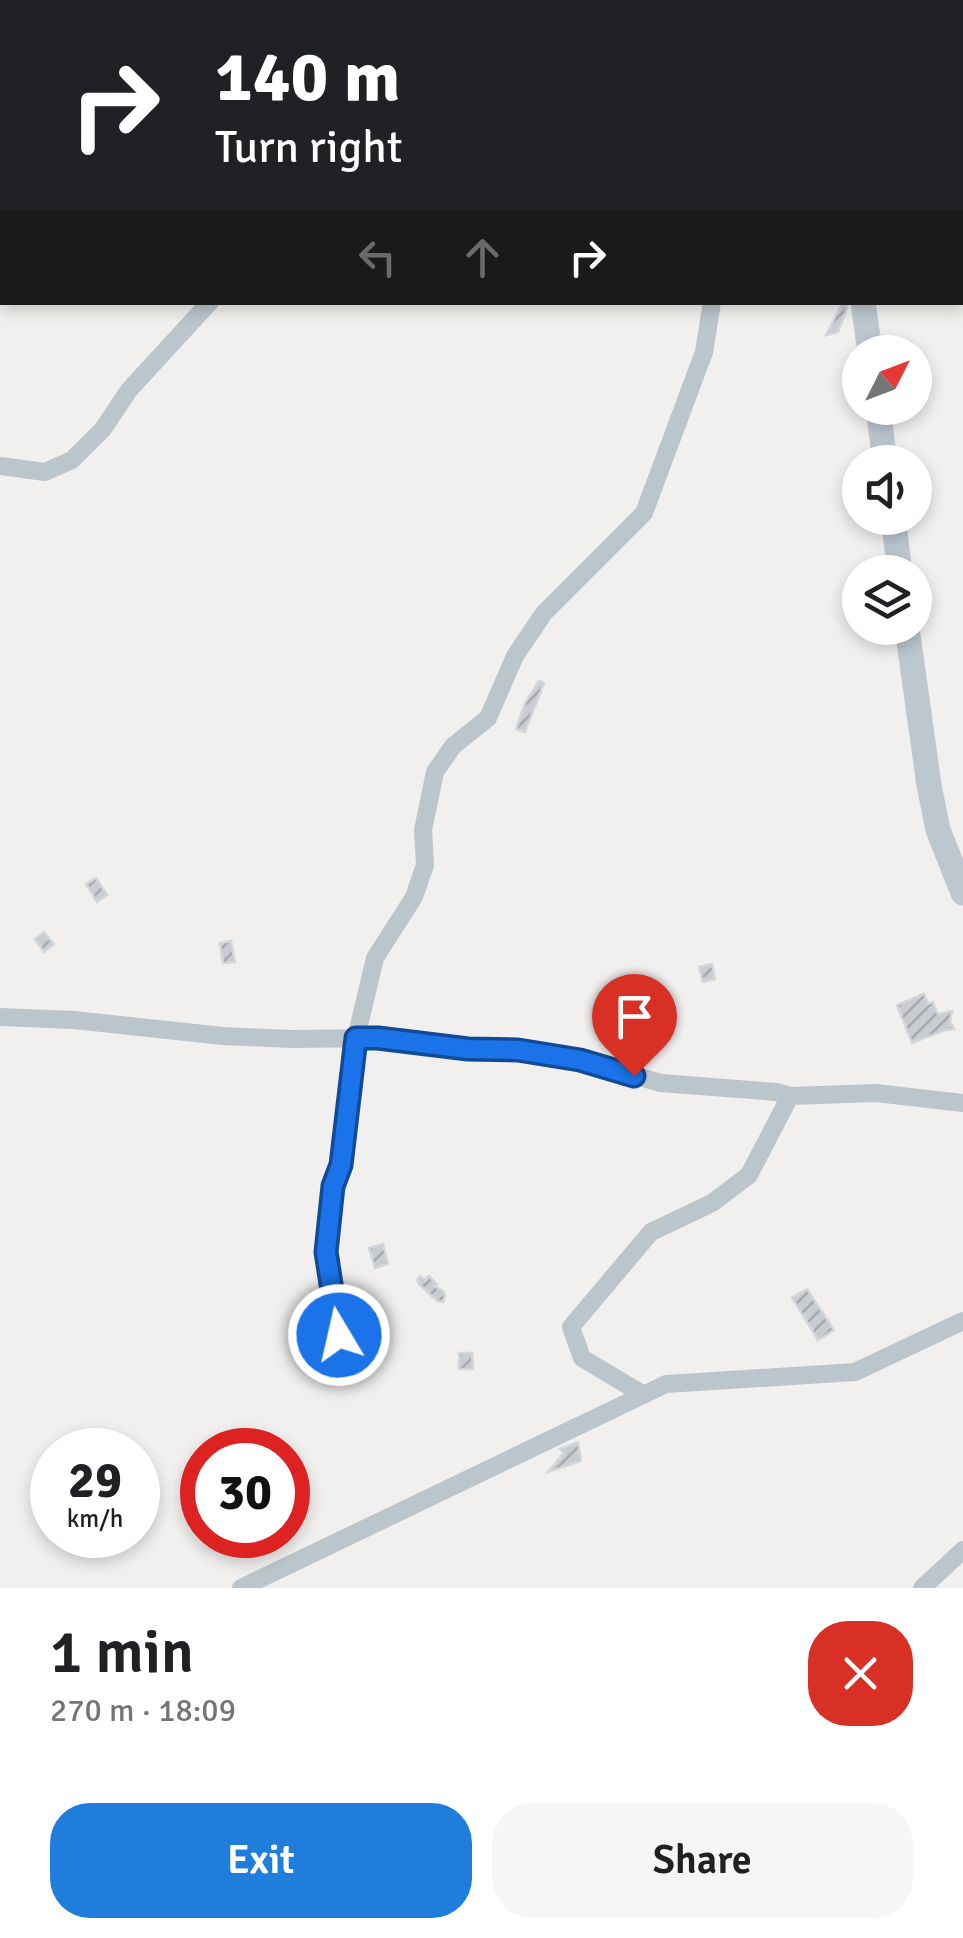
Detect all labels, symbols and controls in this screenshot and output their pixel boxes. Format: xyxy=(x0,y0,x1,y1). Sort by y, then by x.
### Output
text: 140 m xyxy=(215,34,400,120)
icon: right xyxy=(50,40,180,170)
text: Turn right xyxy=(215,120,403,175)
icon: left xyxy=(350,230,405,285)
icon: ahead xyxy=(455,230,510,285)
icon: right xyxy=(560,230,615,285)
north arrow xyxy=(842,335,932,425)
map controls xyxy=(842,335,932,645)
button: sound xyxy=(842,445,932,535)
button: layers xyxy=(842,555,932,645)
pin xyxy=(592,974,677,1077)
icon: arrive xyxy=(607,989,662,1044)
position arrow xyxy=(287,1283,391,1387)
speed limit sign: 30 xyxy=(180,1428,310,1558)
text: 29 xyxy=(68,1450,122,1512)
text: km/h xyxy=(67,1503,123,1534)
text: 1 min xyxy=(50,1616,194,1690)
button: close xyxy=(808,1621,913,1726)
text: 270 m · 18:09 xyxy=(50,1691,236,1730)
button: Exit xyxy=(50,1803,472,1918)
button: Share xyxy=(492,1803,913,1918)

